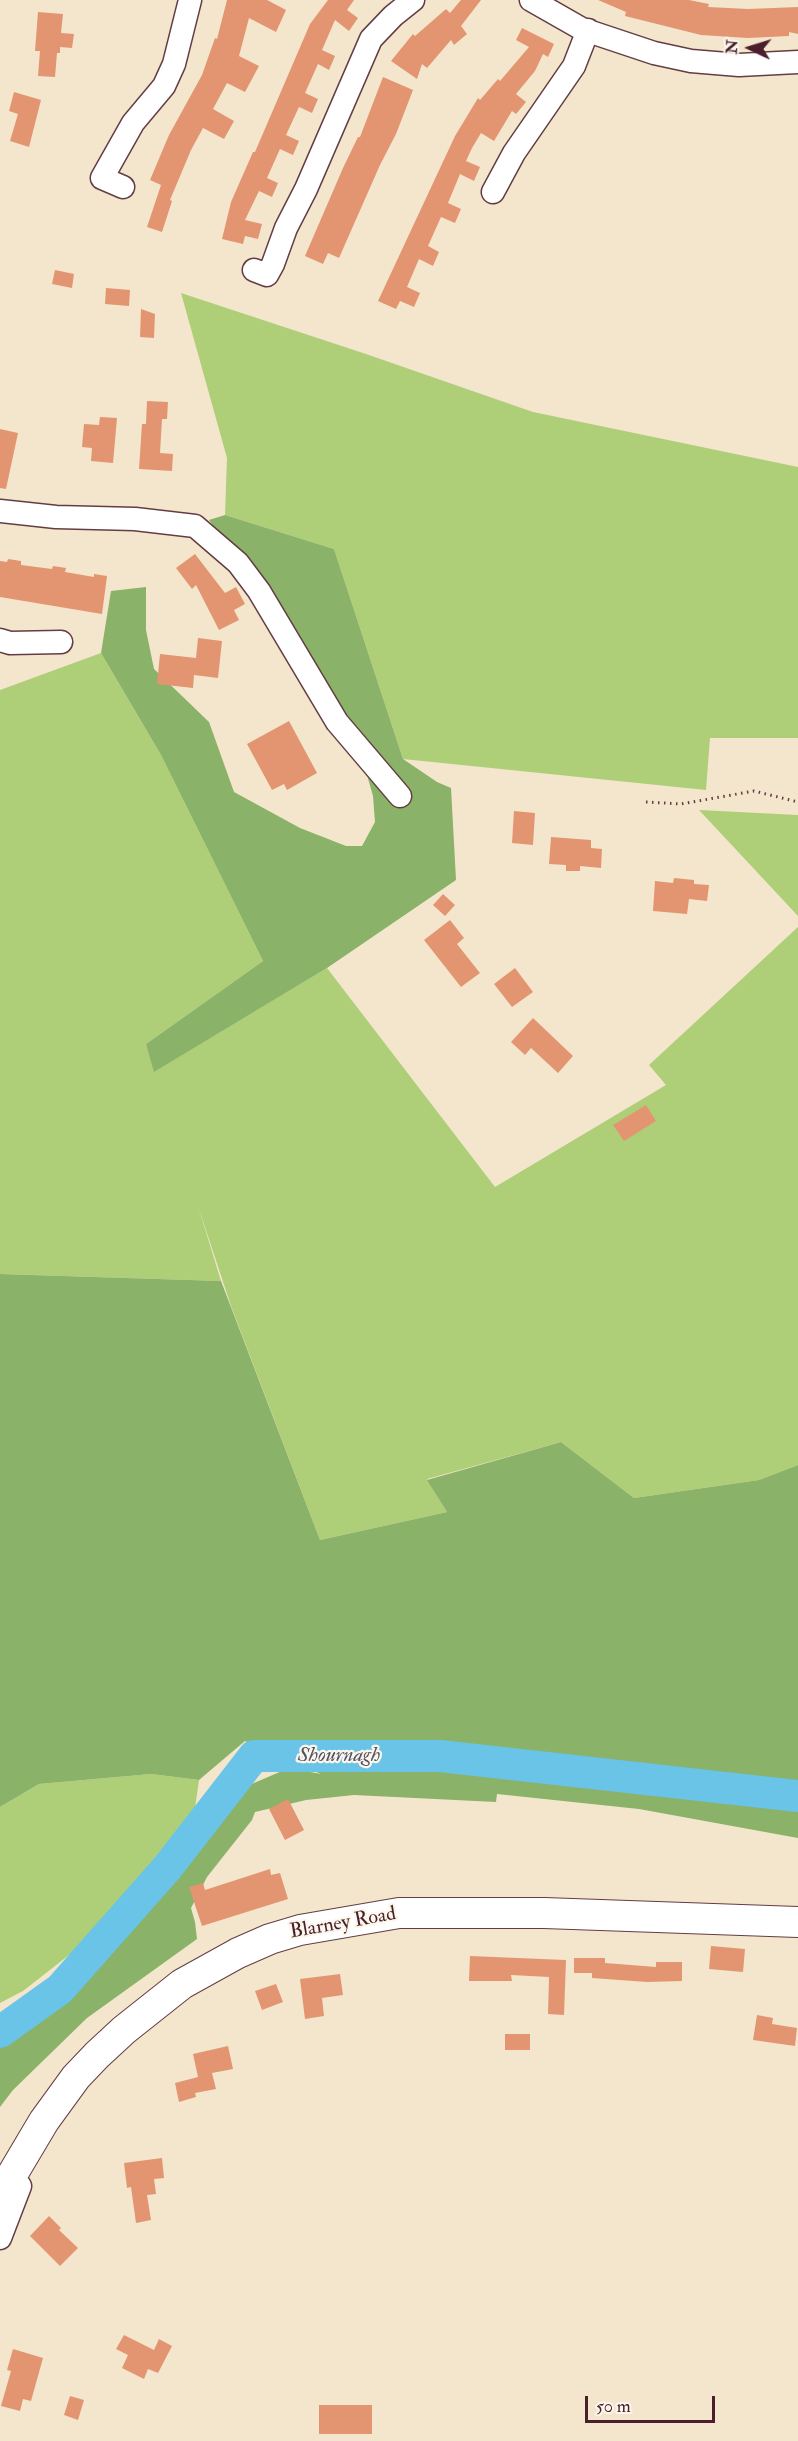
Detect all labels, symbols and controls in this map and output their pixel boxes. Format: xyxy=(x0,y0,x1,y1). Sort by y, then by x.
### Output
north arrow xyxy=(720,18,780,78)
text: N xyxy=(722,39,743,55)
water label: Shournagh xyxy=(298,1743,380,1769)
street label: Blarney Road xyxy=(288,1903,398,1945)
scale bar xyxy=(588,2384,718,2422)
text: 50 m xyxy=(596,2395,631,2418)

